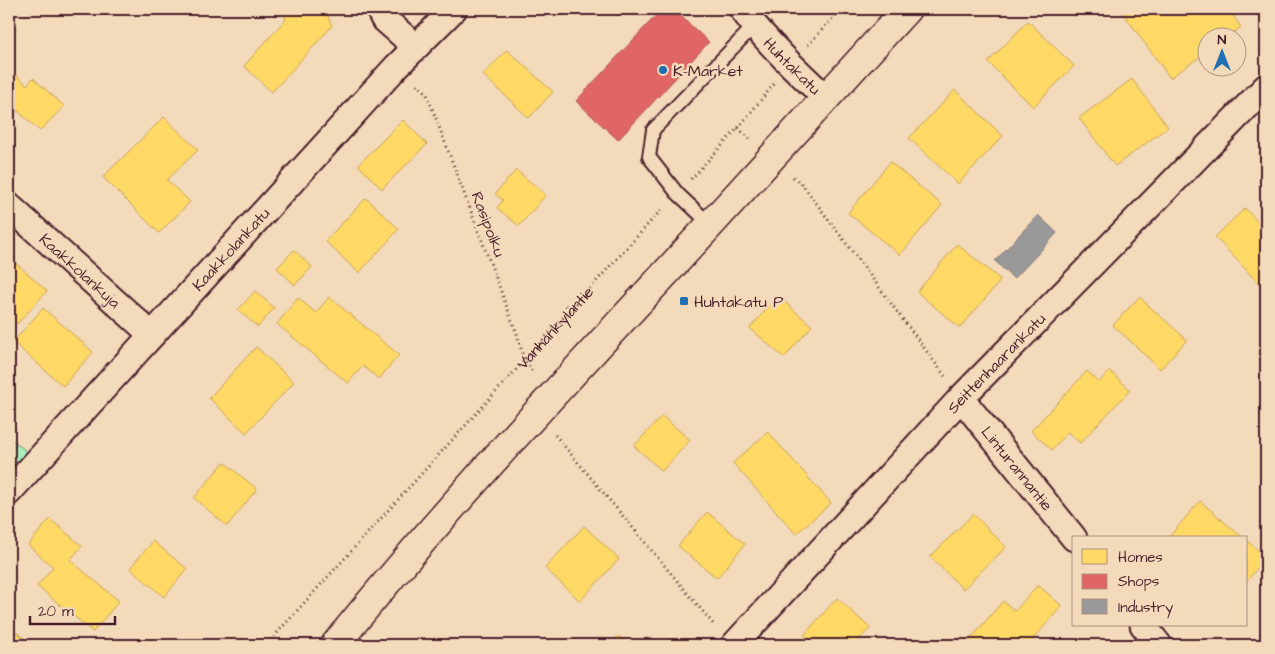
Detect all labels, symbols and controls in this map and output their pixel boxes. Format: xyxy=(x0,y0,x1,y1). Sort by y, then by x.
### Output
north arrow xyxy=(1198,28,1248,78)
text: N xyxy=(1218,30,1227,50)
street label: Huhtakatu xyxy=(758,33,825,100)
place label: K-Market xyxy=(673,60,743,82)
marker: K-Market xyxy=(657,64,669,76)
street label: Rasipolku xyxy=(466,188,511,260)
street label: Kaakkolankatu xyxy=(187,203,275,296)
street label: Kaakkolankuja xyxy=(34,229,125,313)
street label: Vanhankyläntie xyxy=(512,281,599,374)
place label: Huhtakatu P xyxy=(694,291,784,313)
marker: Huhtakatu P xyxy=(678,295,690,307)
street label: Seittenhaarankatu xyxy=(942,308,1051,418)
street label: Linturannantie xyxy=(976,422,1058,516)
legend xyxy=(1072,536,1248,626)
text: Homes xyxy=(1118,547,1163,568)
text: Shops xyxy=(1118,571,1160,592)
scale bar xyxy=(30,594,115,626)
text: Industry xyxy=(1118,597,1173,619)
text: 20 m xyxy=(38,601,74,622)

